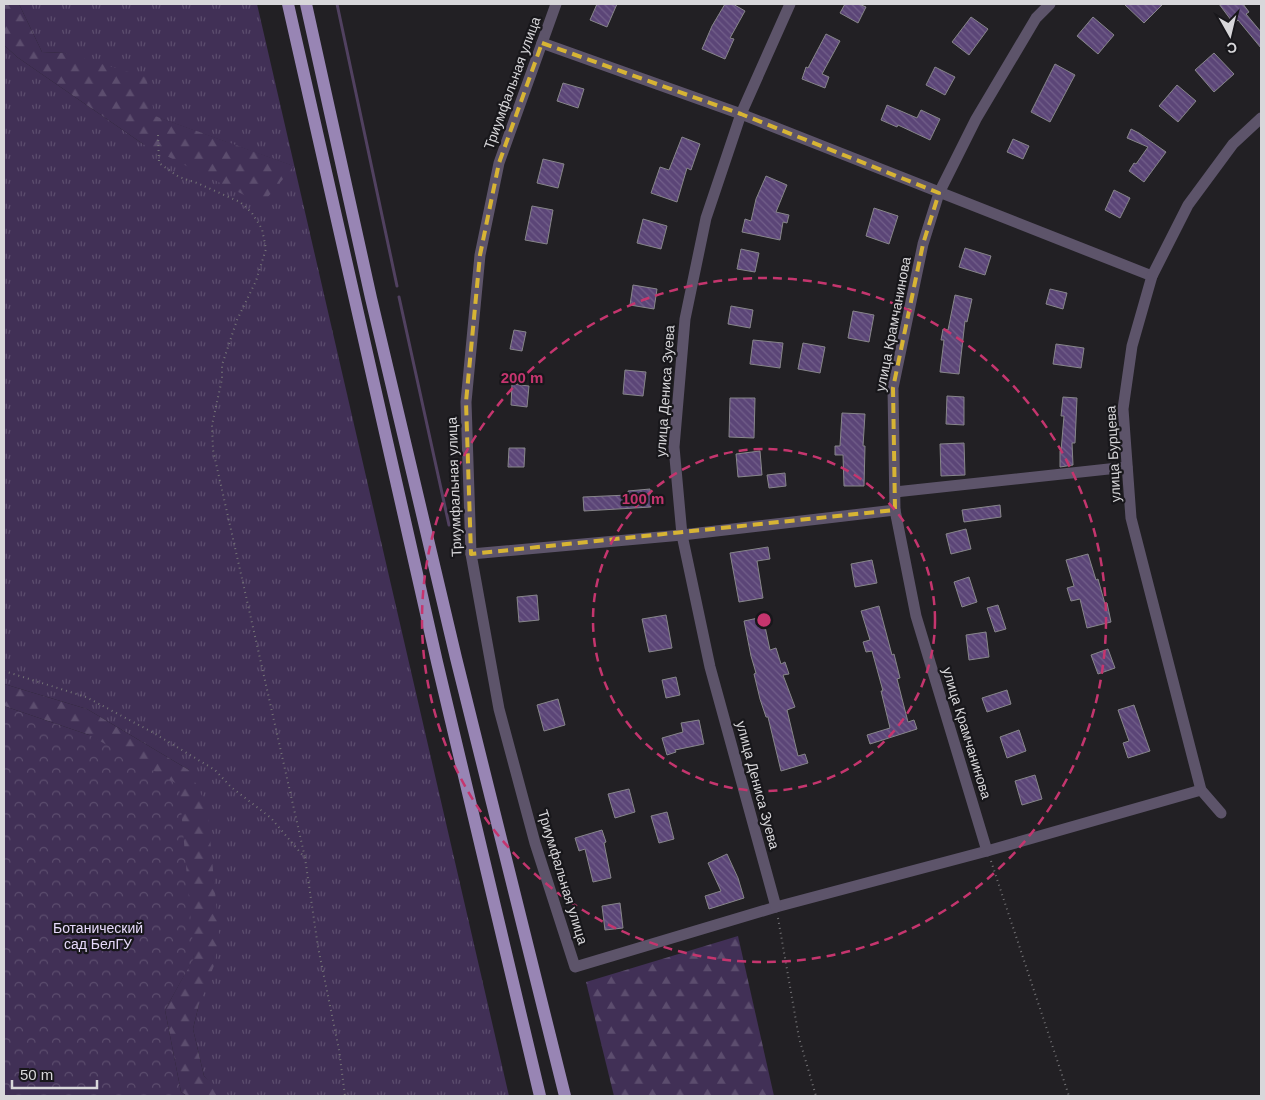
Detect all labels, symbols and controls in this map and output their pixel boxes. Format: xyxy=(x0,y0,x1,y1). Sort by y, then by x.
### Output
north arrow xyxy=(1205,10,1255,60)
street label: Триумфальная улица xyxy=(481,14,544,152)
text: С xyxy=(1226,39,1238,57)
street label: улица Крамчанинова xyxy=(872,255,914,393)
street label: улица Дениса Зуева xyxy=(652,324,678,457)
text: 200 m xyxy=(501,369,543,386)
street label: улица Бурцева xyxy=(1102,405,1124,503)
street label: Триумфальная улица xyxy=(444,417,464,557)
text: 100 m xyxy=(622,490,664,507)
centre of rings xyxy=(755,611,773,629)
street label: улица Крамчанинова xyxy=(939,665,995,801)
street label: улица Дениса Зуева xyxy=(733,719,783,851)
street label: Триумфальная улица xyxy=(535,808,591,947)
park label: Ботанический сад БелГУ xyxy=(53,920,143,952)
scale bar xyxy=(12,1058,98,1090)
text: 50 m xyxy=(20,1066,53,1083)

